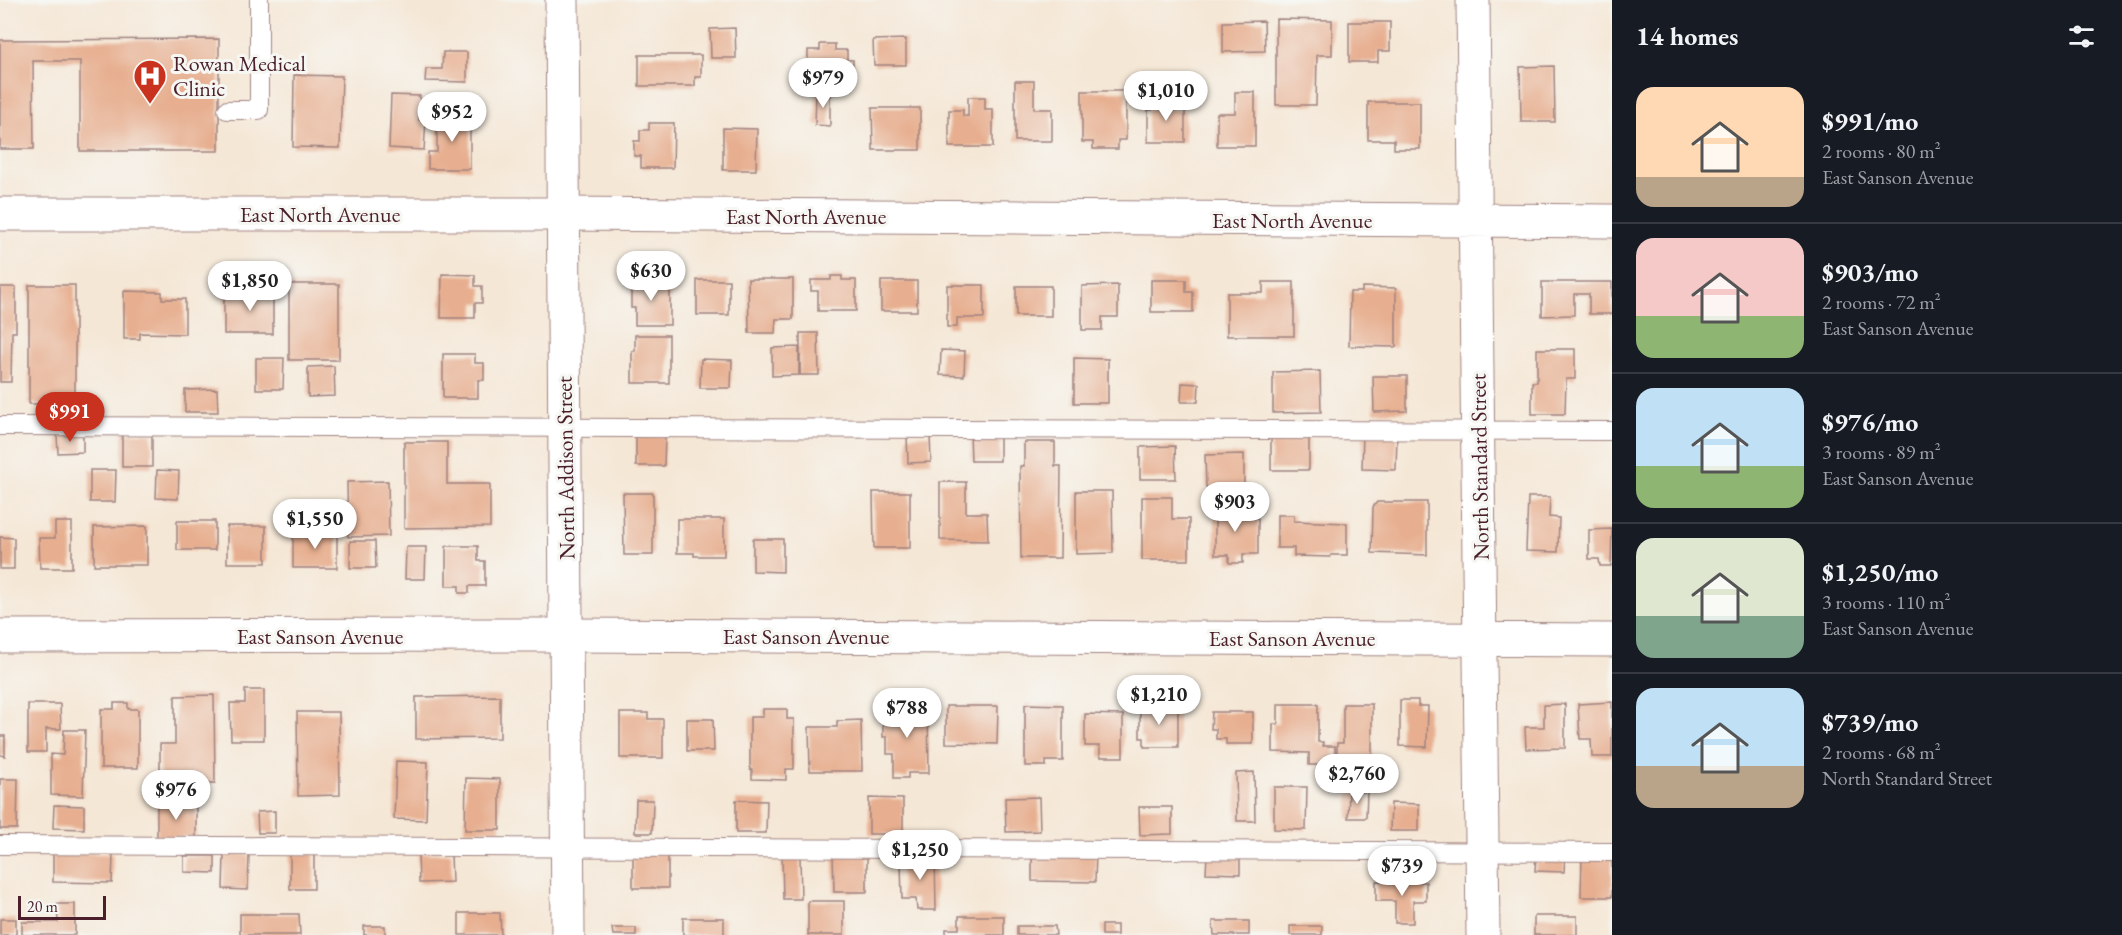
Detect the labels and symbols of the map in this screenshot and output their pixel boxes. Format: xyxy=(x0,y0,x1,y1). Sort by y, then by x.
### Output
place label: Rowan Medical Clinic xyxy=(173,49,306,103)
hospital icon: Rowan Medical Clinic xyxy=(132,58,168,105)
pin: $979 xyxy=(787,58,859,109)
pin: $1,010 xyxy=(1117,71,1215,122)
pin: $952 xyxy=(416,92,488,143)
street label: East North Avenue xyxy=(240,200,401,229)
street label: East North Avenue xyxy=(726,202,887,231)
street label: East North Avenue xyxy=(1212,206,1373,235)
pin: $630 xyxy=(615,251,687,302)
pin: $1,850 xyxy=(201,261,299,312)
street label: North Standard Street xyxy=(1463,373,1496,561)
street label: North Addison Street xyxy=(549,376,582,560)
pin: $991 xyxy=(34,392,106,443)
pin: $903 xyxy=(1199,482,1271,533)
pin: $1,550 xyxy=(266,499,364,550)
street label: East Sanson Avenue xyxy=(237,622,404,651)
street label: East Sanson Avenue xyxy=(723,622,890,651)
street label: East Sanson Avenue xyxy=(1209,624,1376,653)
pin: $1,210 xyxy=(1110,675,1208,726)
pin: $788 xyxy=(871,688,943,739)
pin: $2,760 xyxy=(1308,754,1406,805)
pin: $976 xyxy=(140,770,212,821)
pin: $1,250 xyxy=(871,830,969,881)
pin: $739 xyxy=(1366,846,1438,897)
scale bar xyxy=(18,893,106,920)

